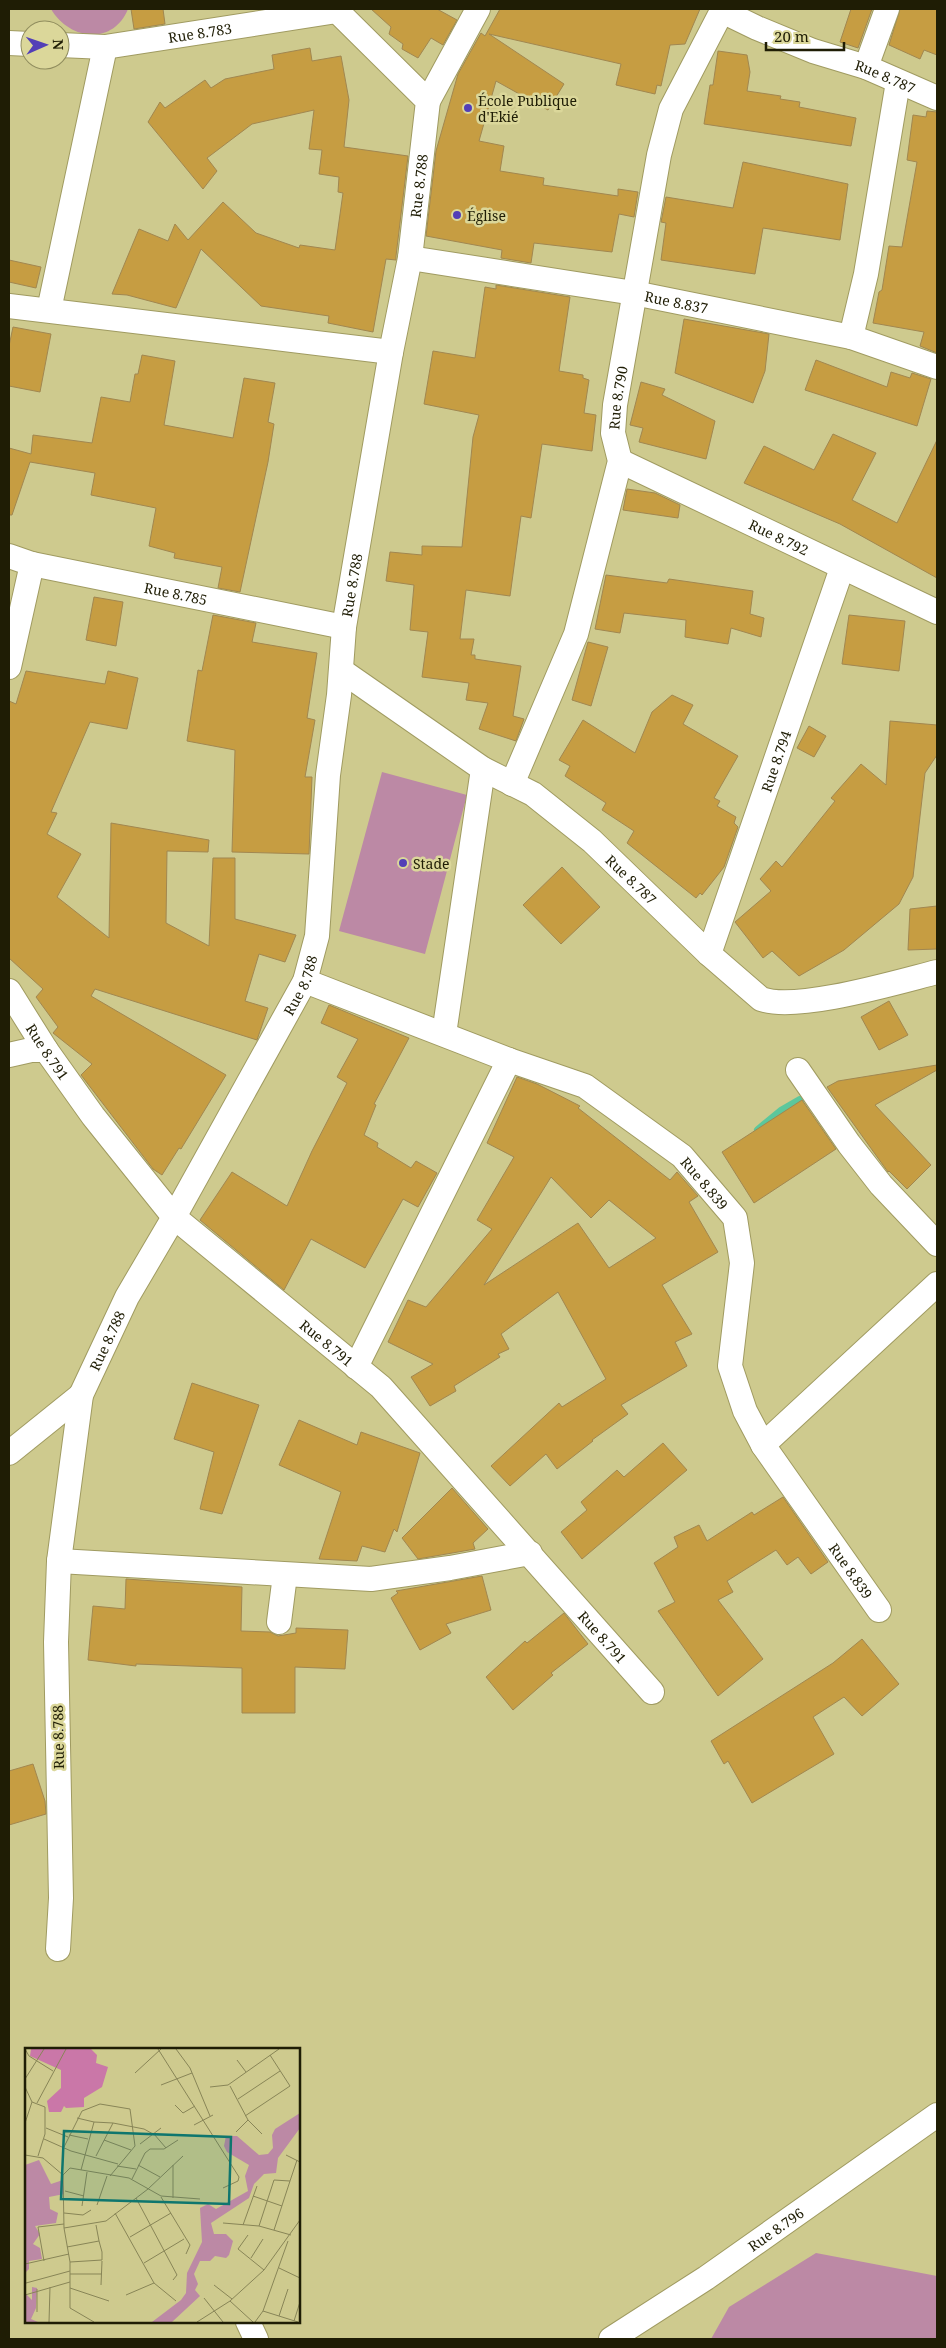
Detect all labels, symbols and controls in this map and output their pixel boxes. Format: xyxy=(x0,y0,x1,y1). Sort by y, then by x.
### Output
street label: Rue 8.783 xyxy=(167,18,233,47)
north arrow xyxy=(20,20,70,70)
scale bar xyxy=(766,20,844,52)
text: 20 m xyxy=(774,26,809,46)
text: N xyxy=(49,39,68,50)
street label: Rue 8.787 xyxy=(853,55,919,97)
place label: École Publique d'Ekié xyxy=(478,91,577,126)
marker: École Publique d'Ekié xyxy=(462,102,474,114)
street label: Rue 8.788 xyxy=(405,153,431,219)
place label: Église xyxy=(467,206,506,225)
marker: Église xyxy=(451,209,463,221)
street label: Rue 8.837 xyxy=(643,286,710,317)
street label: Rue 8.790 xyxy=(604,364,631,430)
street label: Rue 8.792 xyxy=(746,514,812,559)
street label: Rue 8.788 xyxy=(336,552,366,618)
street label: Rue 8.785 xyxy=(142,577,209,609)
street label: Rue 8.794 xyxy=(756,728,795,794)
street label: Rue 8.787 xyxy=(602,850,661,908)
place label: Stade xyxy=(413,854,450,873)
marker: Stade xyxy=(397,857,409,869)
street label: Rue 8.788 xyxy=(278,953,321,1019)
street label: Rue 8.791 xyxy=(22,1020,74,1084)
street label: Rue 8.839 xyxy=(677,1152,733,1213)
street label: Rue 8.788 xyxy=(84,1307,129,1373)
street label: Rue 8.791 xyxy=(296,1315,358,1370)
street label: Rue 8.839 xyxy=(825,1539,878,1602)
street label: Rue 8.791 xyxy=(574,1606,631,1667)
street label: Rue 8.788 xyxy=(48,1705,68,1769)
inset map xyxy=(25,2048,300,2323)
street label: Rue 8.796 xyxy=(744,2203,807,2255)

